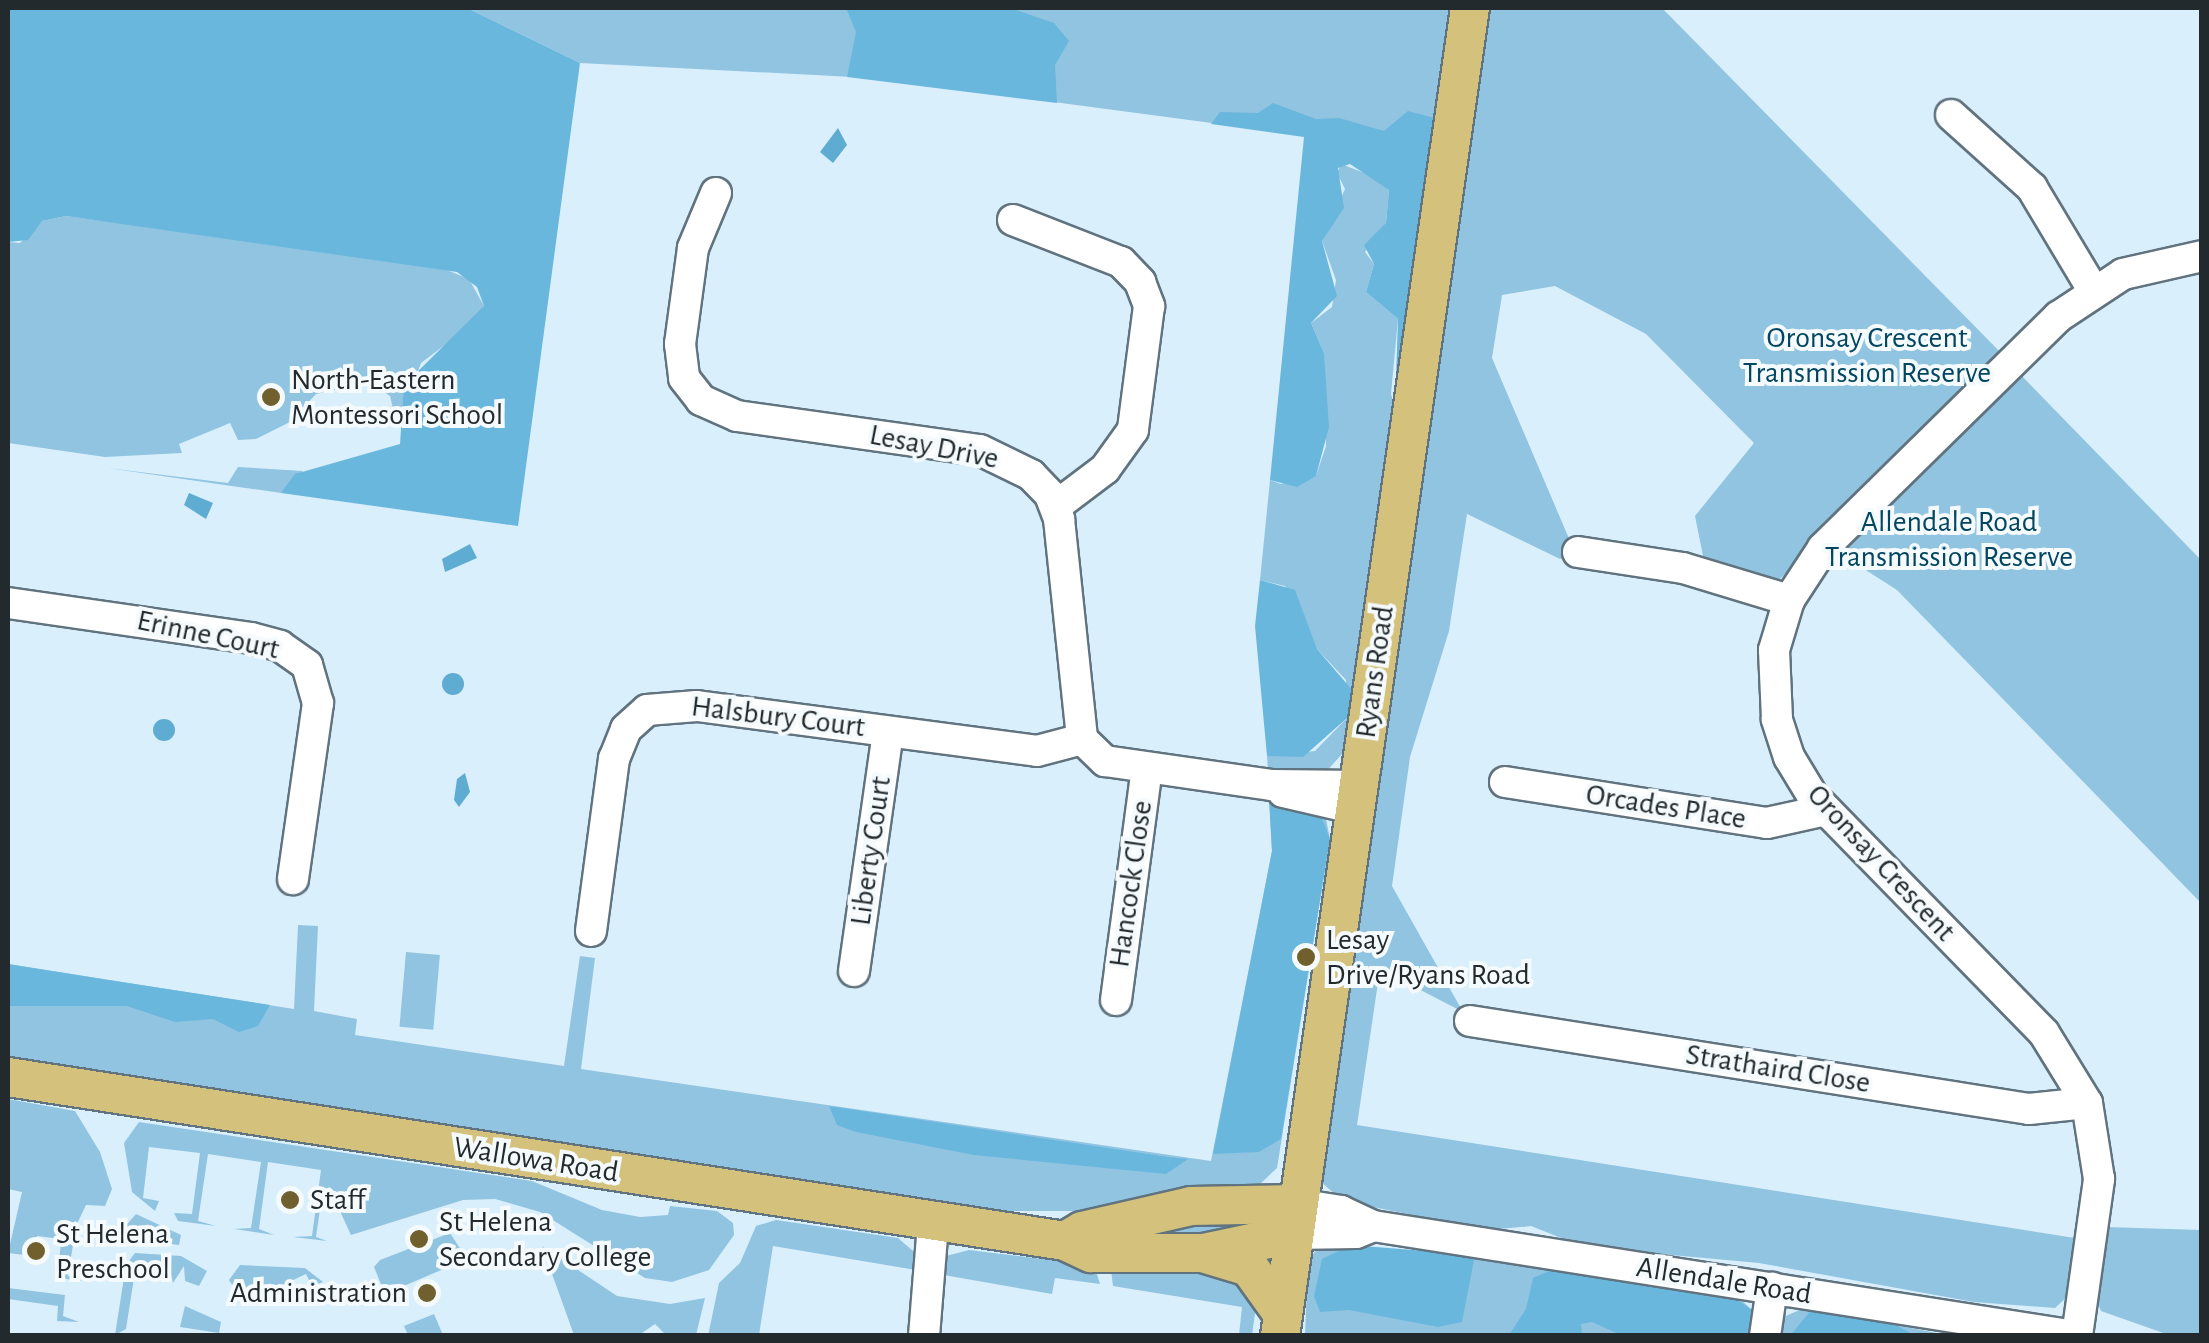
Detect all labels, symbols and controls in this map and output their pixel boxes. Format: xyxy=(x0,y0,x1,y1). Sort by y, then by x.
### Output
park label: Oronsay Crescent Transmission Reserve xyxy=(1743,320,1991,390)
place label: North-Eastern Montessori School xyxy=(291,362,503,432)
marker: North-Eastern Montessori School xyxy=(260,386,282,408)
street label: Lesay Drive xyxy=(866,417,1002,477)
park label: Allendale Road Transmission Reserve xyxy=(1825,504,2073,574)
street label: Erinne Court xyxy=(134,602,282,668)
street label: Ryans Road xyxy=(1348,604,1402,740)
street label: Halsbury Court xyxy=(689,689,867,745)
street label: Liberty Court xyxy=(843,774,899,928)
street label: Orcades Place xyxy=(1583,777,1749,837)
street label: Oronsay Crescent xyxy=(1799,777,1963,949)
street label: Hancock Close xyxy=(1101,798,1161,970)
place label: Lesay Drive/Ryans Road xyxy=(1326,922,1530,992)
marker: Lesay Drive/Ryans Road xyxy=(1295,946,1317,968)
street label: Strathaird Close xyxy=(1683,1037,1873,1101)
street label: Wallowa Road xyxy=(451,1129,621,1191)
place label: Staff xyxy=(310,1182,365,1218)
marker: Staff xyxy=(279,1189,301,1211)
place label: St Helena Secondary College xyxy=(439,1204,651,1274)
place label: St Helena Preschool xyxy=(56,1216,170,1286)
marker: St Helena Secondary College xyxy=(408,1228,430,1250)
marker: St Helena Preschool xyxy=(25,1240,47,1262)
street label: Allendale Road xyxy=(1634,1249,1814,1313)
place label: Administration xyxy=(230,1275,407,1311)
marker: Administration xyxy=(416,1282,438,1304)

